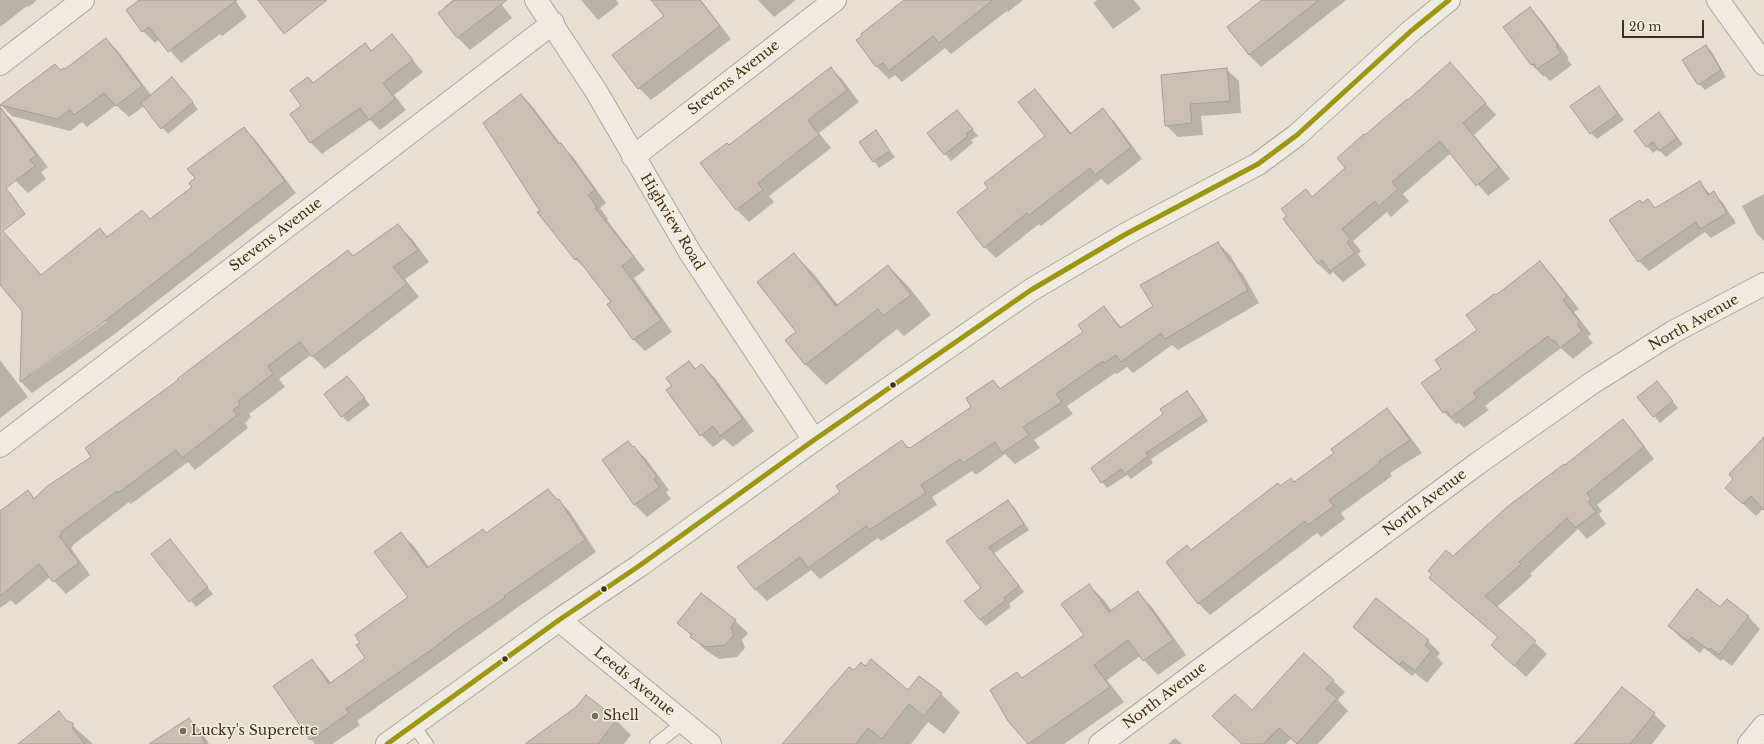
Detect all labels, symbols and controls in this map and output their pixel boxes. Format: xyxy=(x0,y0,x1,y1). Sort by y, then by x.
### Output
scale bar xyxy=(1624,12,1706,38)
text: 20 m xyxy=(1629,19,1661,34)
street label: Stevens Avenue xyxy=(685,37,783,119)
street label: Highview Road xyxy=(637,171,707,273)
street label: Stevens Avenue xyxy=(226,195,326,275)
street label: North Avenue xyxy=(1646,291,1742,355)
unlabelled marker xyxy=(888,380,898,390)
street label: North Avenue xyxy=(1380,466,1470,540)
unlabelled marker xyxy=(599,584,609,594)
street label: Leeds Avenue xyxy=(590,644,678,720)
unlabelled marker xyxy=(500,654,510,664)
street label: North Avenue xyxy=(1120,659,1210,733)
place label: Shell xyxy=(603,708,639,724)
marker: Shell xyxy=(590,711,600,721)
place label: Lucky's Superette xyxy=(191,723,318,739)
marker: Lucky's Superette xyxy=(178,726,188,736)

